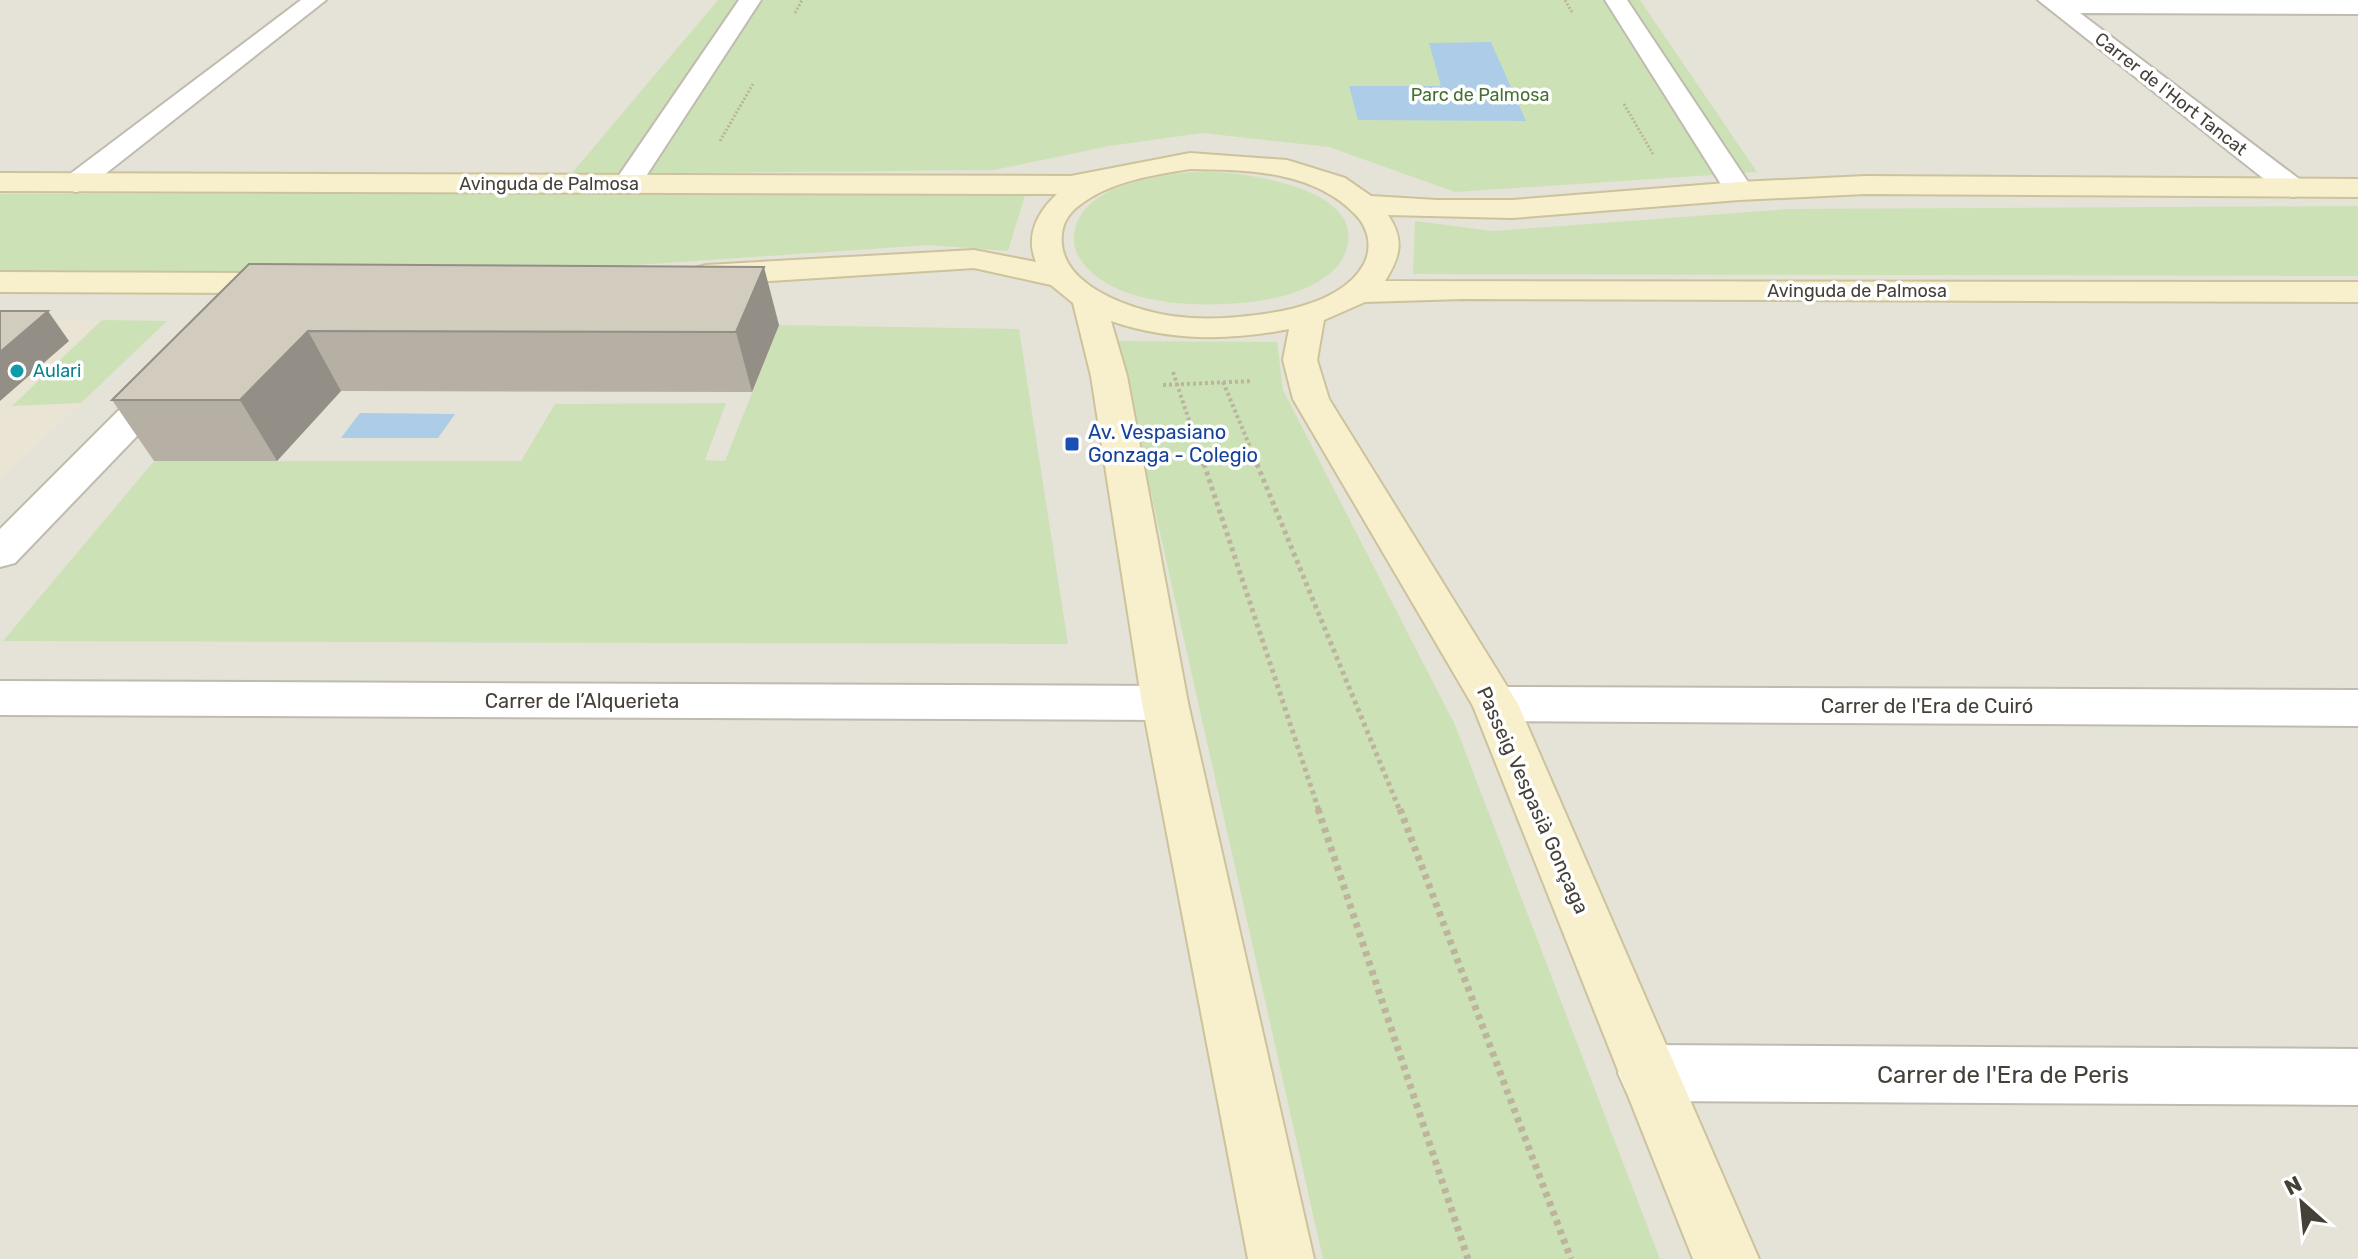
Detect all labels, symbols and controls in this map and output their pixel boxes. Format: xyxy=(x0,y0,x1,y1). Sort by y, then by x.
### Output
street label: Carrer de l'Hort Tancat xyxy=(2090,28,2252,160)
park label: Parc de Palmosa xyxy=(1411,84,1549,106)
street label: Avinguda de Palmosa xyxy=(459,173,639,195)
street label: Avinguda de Palmosa xyxy=(1767,280,1947,302)
place label: Aulari xyxy=(33,360,81,382)
marker: Aulari xyxy=(8,362,26,380)
place label: Av. Vespasiano Gonzaga - Colegio xyxy=(1088,420,1258,467)
marker: Av. Vespasiano Gonzaga - Colegio xyxy=(1063,435,1081,453)
street label: Passeig Vespasià Gonçaga xyxy=(1472,683,1594,917)
street label: Carrer de l’Alquerieta xyxy=(485,689,679,713)
street label: Carrer de l'Era de Cuiró xyxy=(1821,694,2033,718)
street label: Carrer de l'Era de Peris xyxy=(1877,1061,2129,1089)
north arrow xyxy=(2262,1163,2342,1243)
text: N xyxy=(2280,1170,2306,1201)

